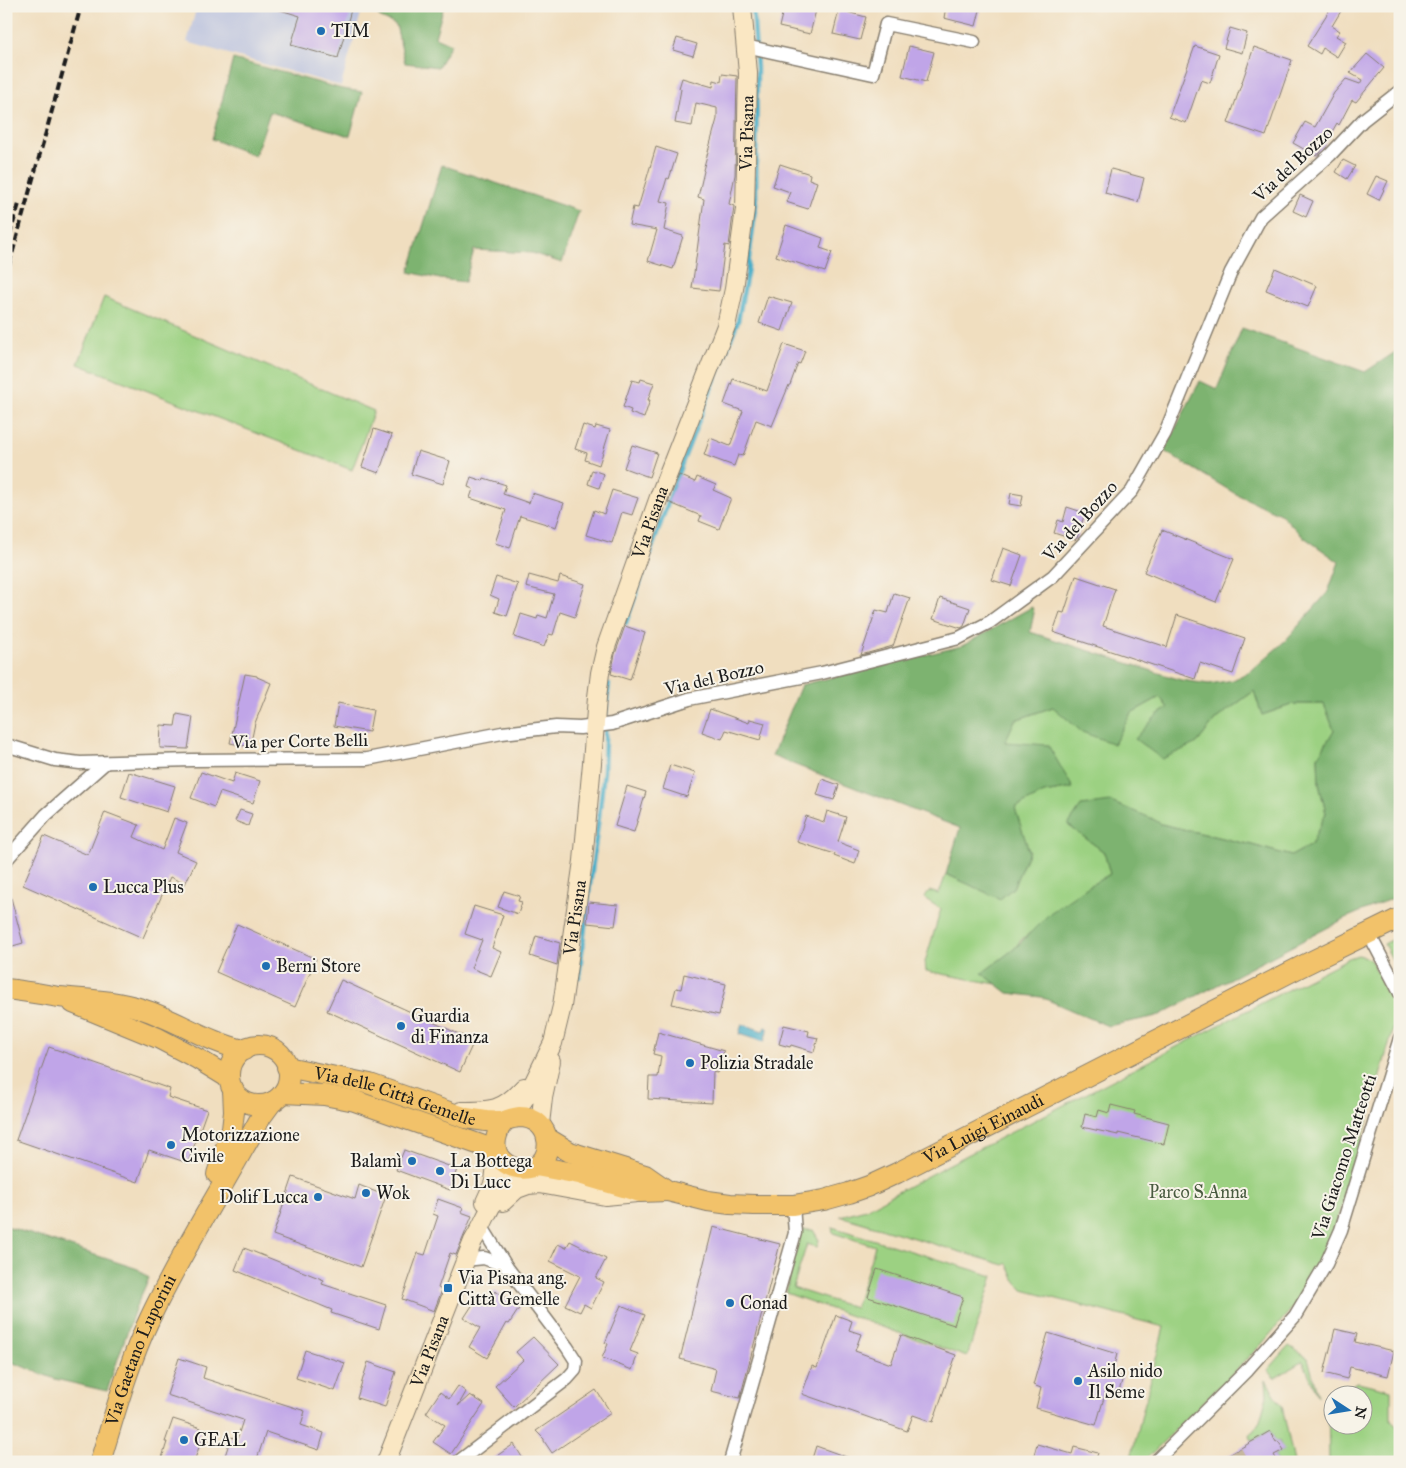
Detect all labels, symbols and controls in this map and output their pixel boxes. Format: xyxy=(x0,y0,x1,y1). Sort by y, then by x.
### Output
place label: TIM xyxy=(331,20,370,42)
marker: TIM xyxy=(315,25,327,37)
street label: Via Pisana xyxy=(735,95,759,172)
street label: Via del Bozzo xyxy=(1248,121,1338,207)
street label: Via del Bozzo xyxy=(1037,476,1122,567)
street label: Via Pisana xyxy=(627,482,673,563)
street label: Via del Bozzo xyxy=(661,656,766,700)
street label: Via per Corte Belli xyxy=(231,729,368,753)
place label: Lucca Plus xyxy=(103,876,184,898)
street label: Via Pisana xyxy=(558,878,591,958)
marker: Lucca Plus xyxy=(87,881,99,893)
place label: Berni Store xyxy=(276,955,361,977)
marker: Berni Store xyxy=(260,960,272,972)
place label: Guardia di Finanza xyxy=(411,1005,489,1048)
marker: Guardia di Finanza xyxy=(395,1020,407,1032)
place label: Polizia Stradale xyxy=(700,1052,814,1074)
marker: Polizia Stradale xyxy=(684,1057,696,1069)
street label: Via delle Città Gemelle xyxy=(311,1062,477,1130)
street label: Via Giacomo Matteotti xyxy=(1307,1071,1381,1244)
street label: Via Luigi Einaudi xyxy=(918,1089,1047,1169)
place label: Motorizzazione Civile xyxy=(181,1124,300,1167)
marker: Motorizzazione Civile xyxy=(165,1139,177,1151)
place label: Balamì xyxy=(350,1150,402,1172)
place label: La Bottega Di Lucc xyxy=(450,1150,533,1193)
marker: Balamì xyxy=(406,1155,418,1167)
marker: La Bottega Di Lucc xyxy=(434,1165,446,1177)
park label: Parco S.Anna xyxy=(1149,1181,1248,1203)
place label: Wok xyxy=(376,1182,410,1204)
place label: Dolif Lucca xyxy=(219,1186,308,1208)
marker: Wok xyxy=(360,1187,372,1199)
marker: Dolif Lucca xyxy=(312,1191,324,1203)
place label: Via Pisana ang. Città Gemelle xyxy=(457,1267,567,1310)
street label: Via Gaetano Luporini xyxy=(100,1271,181,1429)
marker: Via Pisana ang. Città Gemelle xyxy=(442,1282,454,1294)
place label: Conad xyxy=(740,1292,788,1314)
marker: Conad xyxy=(724,1297,736,1309)
street label: Via Pisana xyxy=(405,1312,454,1391)
place label: Asilo nido Il Seme xyxy=(1087,1360,1162,1403)
marker: Asilo nido Il Seme xyxy=(1072,1375,1084,1387)
north arrow xyxy=(1324,1386,1374,1436)
text: N xyxy=(1351,1405,1370,1420)
place label: GEAL xyxy=(194,1429,246,1451)
marker: GEAL xyxy=(178,1434,190,1446)

